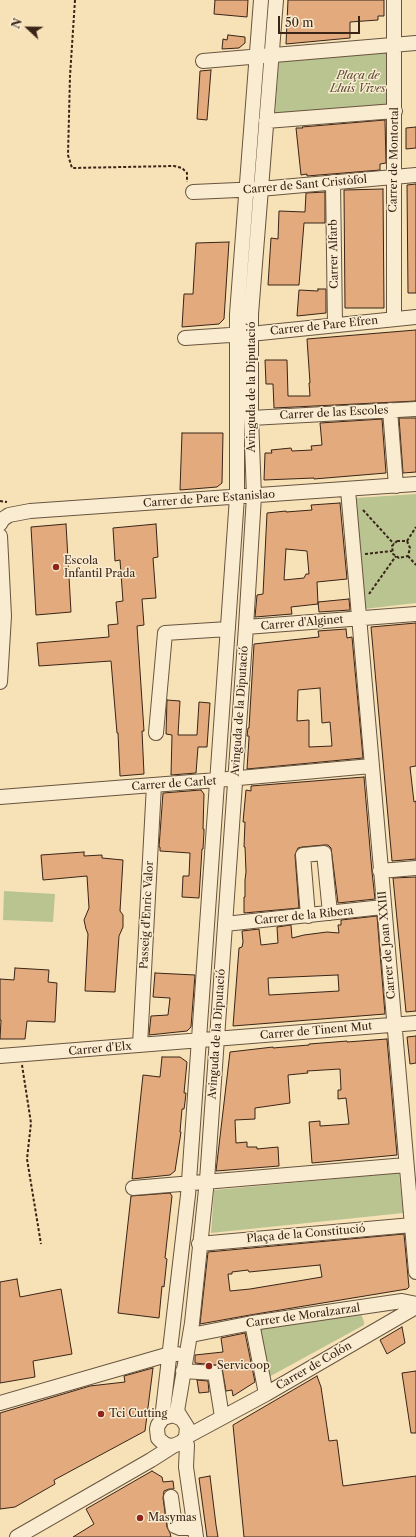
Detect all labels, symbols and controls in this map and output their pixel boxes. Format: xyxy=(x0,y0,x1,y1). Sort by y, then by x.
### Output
north arrow xyxy=(8,8,48,48)
scale bar xyxy=(280,8,362,34)
text: 50 m xyxy=(285,15,314,30)
text: N xyxy=(9,16,25,31)
park label: Plaça de Lluís Vives xyxy=(330,69,386,95)
street label: Carrer de Montortal xyxy=(386,107,402,213)
street label: Carrer de Sant Cristòfol xyxy=(242,173,368,197)
street label: Carrer Alfarb xyxy=(327,219,341,289)
street label: Carrer de Pare Efren xyxy=(269,314,379,338)
street label: Avinguda de la Diputació xyxy=(245,322,259,452)
street label: Carrer de las Escoles xyxy=(279,404,389,422)
street label: Carrer de Pare Estanislao xyxy=(143,488,275,510)
place label: Escola Infantil Prada xyxy=(64,554,135,580)
marker: Escola Infantil Prada xyxy=(51,562,61,572)
street label: Carrer d'Alginet xyxy=(260,613,344,633)
street label: Avinguda de la Diputació xyxy=(229,645,251,777)
street label: Carrer de Carlet xyxy=(131,774,217,794)
street label: Passeig d'Enric Valor xyxy=(138,861,156,969)
street label: Carrer de Joan XXIII xyxy=(376,890,398,1000)
street label: Carrer de la Ribera xyxy=(254,904,354,928)
street label: Avinguda de la Diputació xyxy=(206,968,228,1100)
street label: Carrer de Tinent Mut xyxy=(259,1020,373,1042)
street label: Carrer d'Elx xyxy=(68,1040,132,1058)
street label: Plaça de la Constitució xyxy=(246,1222,366,1246)
street label: Carrer de Moralzarzal xyxy=(245,1301,361,1331)
street label: Carrer de Colón xyxy=(274,1339,354,1393)
place label: Servicoop xyxy=(217,1359,270,1373)
marker: Servicoop xyxy=(204,1361,214,1371)
place label: Tci Cutting xyxy=(109,1407,167,1421)
marker: Tci Cutting xyxy=(96,1409,106,1419)
place label: Masymas xyxy=(148,1511,197,1525)
marker: Masymas xyxy=(135,1513,145,1523)

